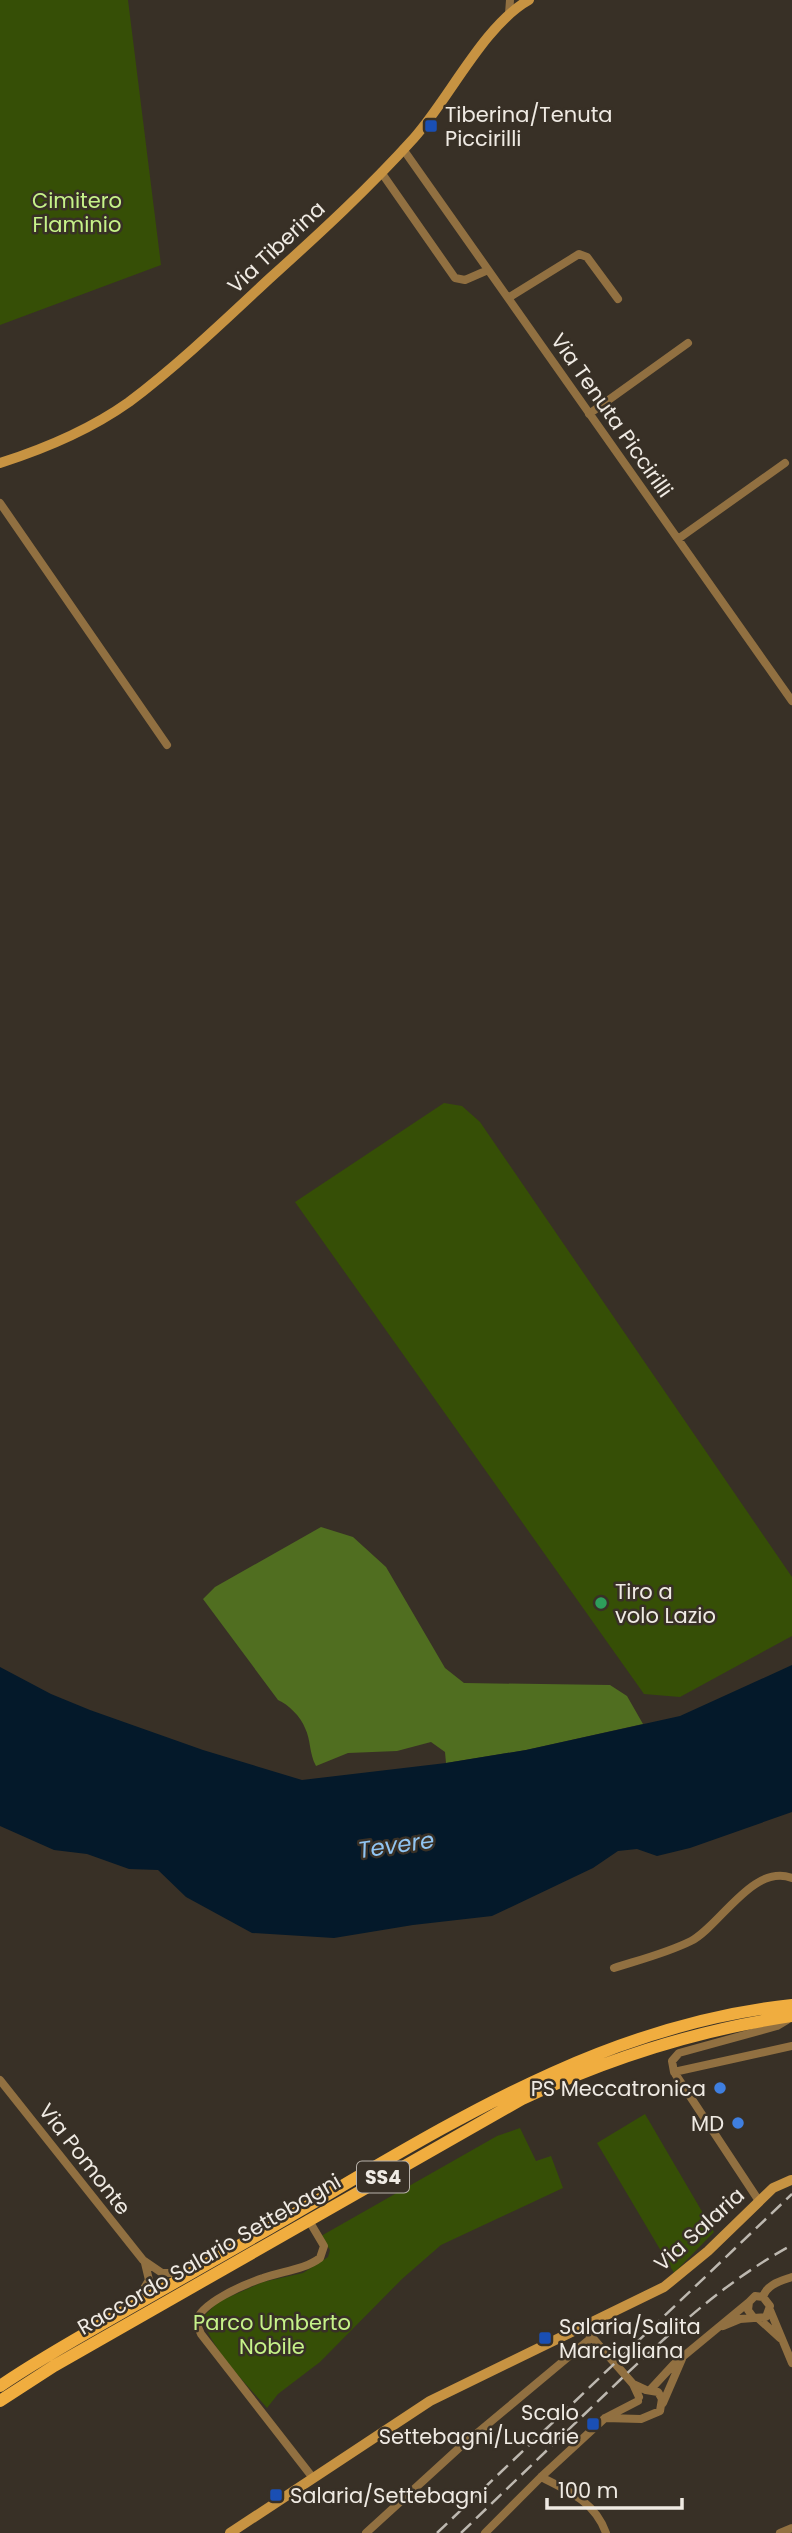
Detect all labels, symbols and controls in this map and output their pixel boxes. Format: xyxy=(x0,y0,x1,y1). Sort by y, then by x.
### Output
place label: Tiberina/Tenuta Piccirilli xyxy=(445,100,612,153)
marker: Tiberina/Tenuta Piccirilli xyxy=(423,118,439,134)
park label: Cimitero Flaminio xyxy=(32,186,122,239)
street label: Via Tiberina xyxy=(221,194,331,300)
street label: Via Tenuta Piccirilli xyxy=(544,327,680,503)
place label: Tiro a volo Lazio xyxy=(615,1577,716,1630)
marker: Tiro a volo Lazio xyxy=(593,1595,609,1611)
water label: Tevere xyxy=(356,1824,436,1866)
place label: PS Meccatronica xyxy=(531,2074,706,2103)
marker: PS Meccatronica xyxy=(712,2080,728,2096)
street label: Via Pomonte xyxy=(32,2097,138,2221)
place label: MD xyxy=(691,2109,724,2138)
marker: MD xyxy=(730,2115,746,2131)
road number: SS4 xyxy=(357,2162,409,2192)
street label: Raccordo Salario Settebagni xyxy=(72,2167,346,2341)
street label: Via Salaria xyxy=(648,2181,750,2277)
park label: Parco Umberto Nobile xyxy=(193,2308,351,2361)
place label: Salaria/Salita Marcigliana xyxy=(559,2312,701,2365)
marker: Salaria/Salita Marcigliana xyxy=(537,2330,553,2346)
place label: Scalo Settebagni/Lucarie xyxy=(379,2398,579,2451)
marker: Scalo Settebagni/Lucarie xyxy=(585,2416,601,2432)
scale bar xyxy=(547,2466,682,2510)
text: 100 m xyxy=(558,2476,618,2505)
place label: Salaria/Settebagni xyxy=(290,2481,488,2510)
marker: Salaria/Settebagni xyxy=(268,2487,284,2503)

